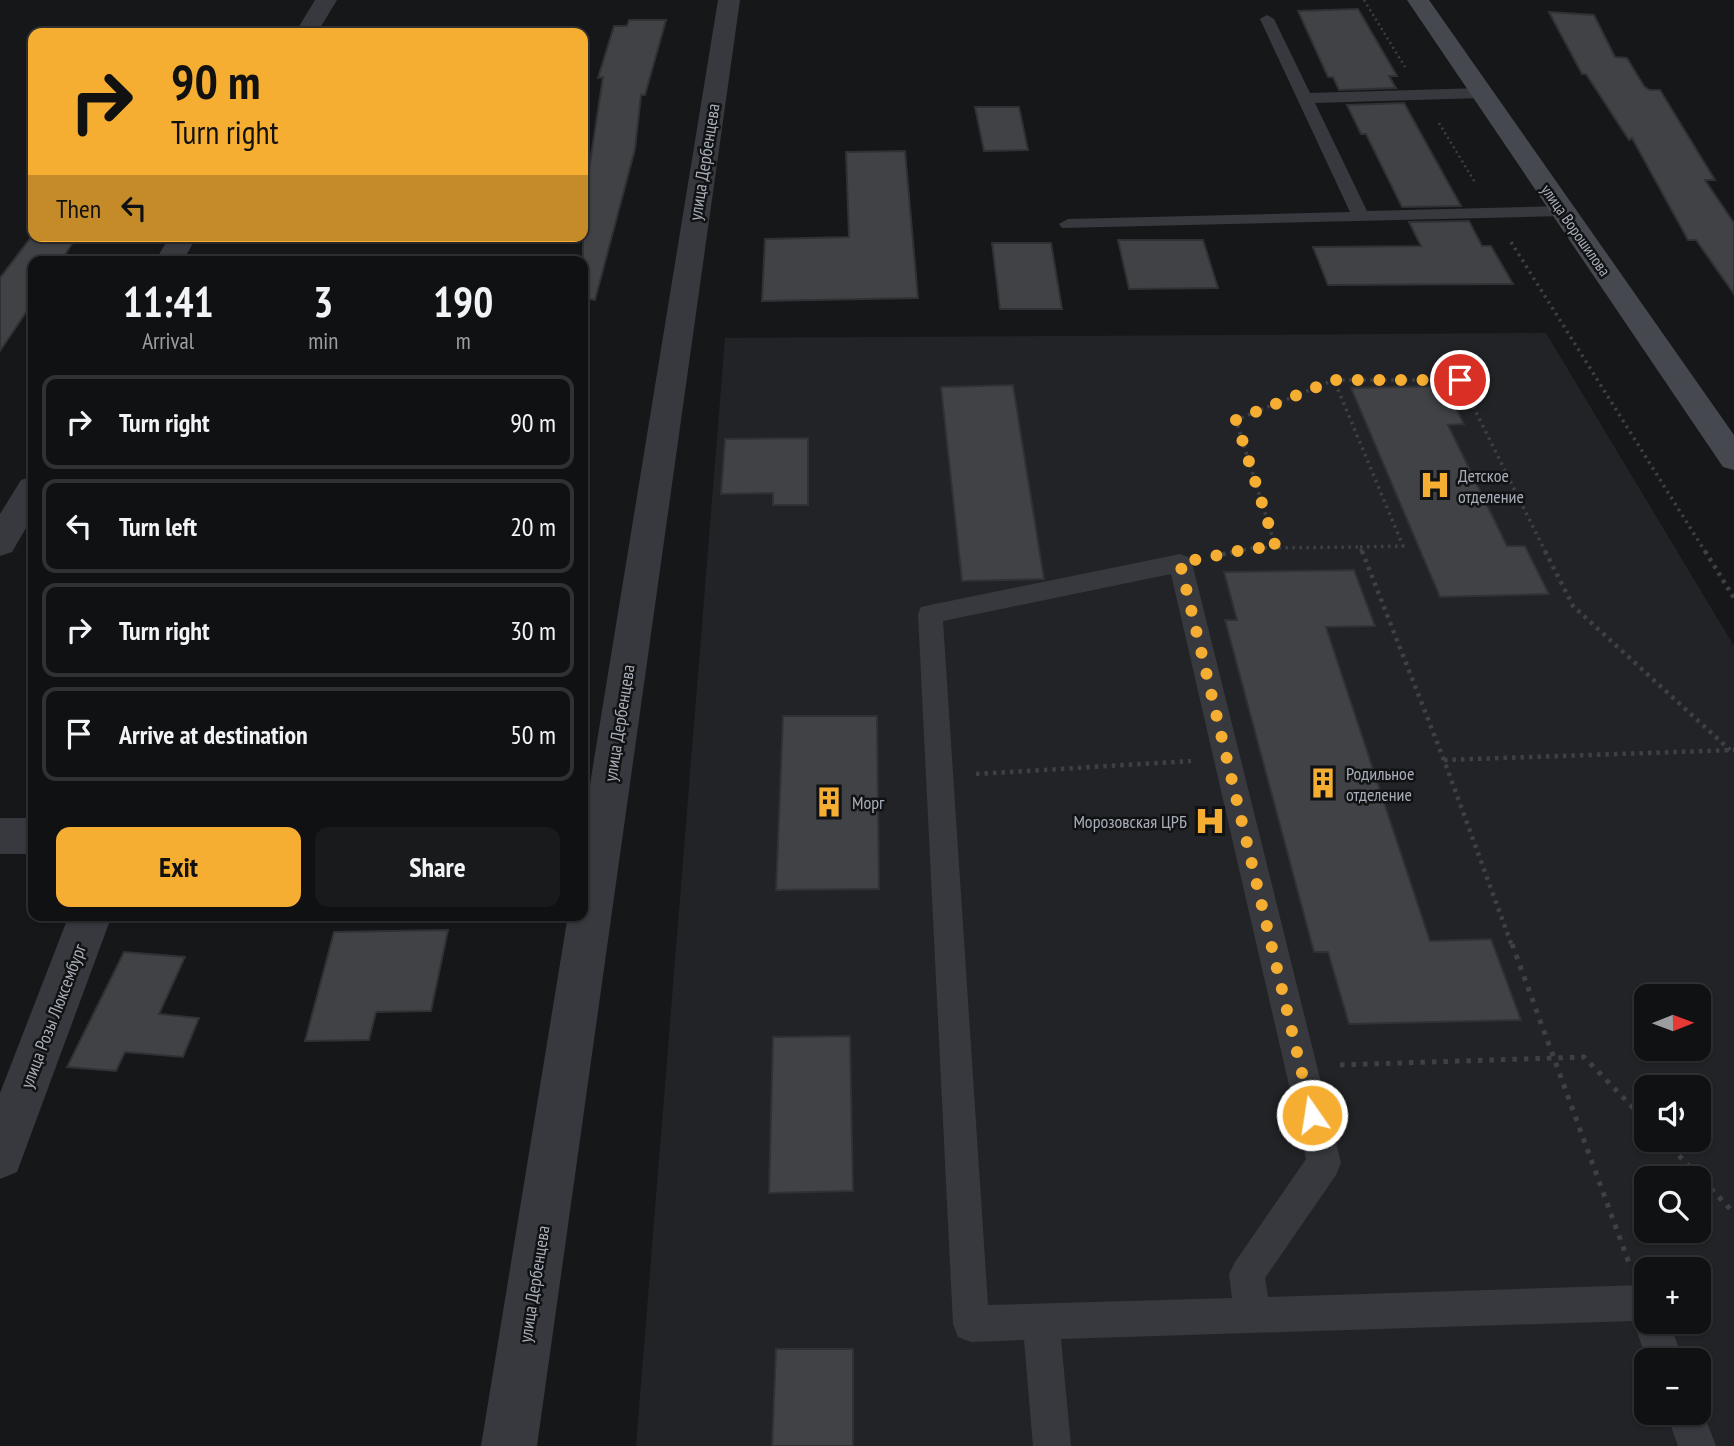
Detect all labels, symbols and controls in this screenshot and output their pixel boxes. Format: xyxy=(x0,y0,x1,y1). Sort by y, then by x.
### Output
text: 90 m xyxy=(171,49,260,113)
icon: right xyxy=(56,56,147,147)
street label: улица Дербенцева xyxy=(683,102,725,222)
text: Turn right xyxy=(171,111,279,153)
street label: улица Ворошилова xyxy=(1537,180,1615,280)
icon: left xyxy=(115,189,153,227)
text: Then xyxy=(56,192,101,225)
text: 11:41 xyxy=(123,274,214,329)
text: 3 xyxy=(313,274,333,329)
text: 190 xyxy=(433,274,493,329)
text: Arrival xyxy=(142,326,194,355)
text: min xyxy=(308,326,338,355)
text: m xyxy=(456,326,471,355)
pin xyxy=(1430,350,1490,410)
icon: arrive xyxy=(1441,361,1479,399)
icon: right xyxy=(60,403,98,441)
text: Turn right xyxy=(119,406,210,439)
text: 90 m xyxy=(510,406,556,439)
place label: Детское отделение xyxy=(1458,464,1524,508)
hospital icon: Детское отделение xyxy=(1418,468,1452,502)
icon: left xyxy=(60,507,98,545)
text: Turn left xyxy=(119,510,197,543)
text: 20 m xyxy=(510,510,556,543)
icon: right xyxy=(60,611,98,649)
text: Turn right xyxy=(119,614,210,647)
text: 30 m xyxy=(510,614,556,647)
street label: улица Дербенцева xyxy=(598,663,640,783)
icon: arrive xyxy=(60,715,98,753)
text: Arrive at destination xyxy=(119,718,308,751)
text: 50 m xyxy=(510,718,556,751)
place label: Родильное отделение xyxy=(1346,762,1414,806)
building icon: Родильное отделение xyxy=(1306,766,1340,800)
building icon: Морг xyxy=(812,785,846,819)
place label: Морг xyxy=(852,791,885,814)
hospital icon: Морозовская ЦРБ xyxy=(1193,804,1227,838)
place label: Морозовская ЦРБ xyxy=(1073,810,1187,833)
button: Exit xyxy=(56,827,301,907)
button: Share xyxy=(315,827,560,907)
street label: улица Розы Люксембург xyxy=(15,940,91,1091)
north arrow xyxy=(1634,984,1712,1060)
map controls xyxy=(1634,984,1711,1425)
button: sound xyxy=(1634,1075,1711,1152)
position arrow xyxy=(1275,1078,1349,1152)
button: search xyxy=(1634,1166,1711,1243)
street label: улица Дербенцева xyxy=(513,1224,555,1344)
button: + xyxy=(1634,1257,1711,1334)
button: − xyxy=(1634,1348,1711,1425)

